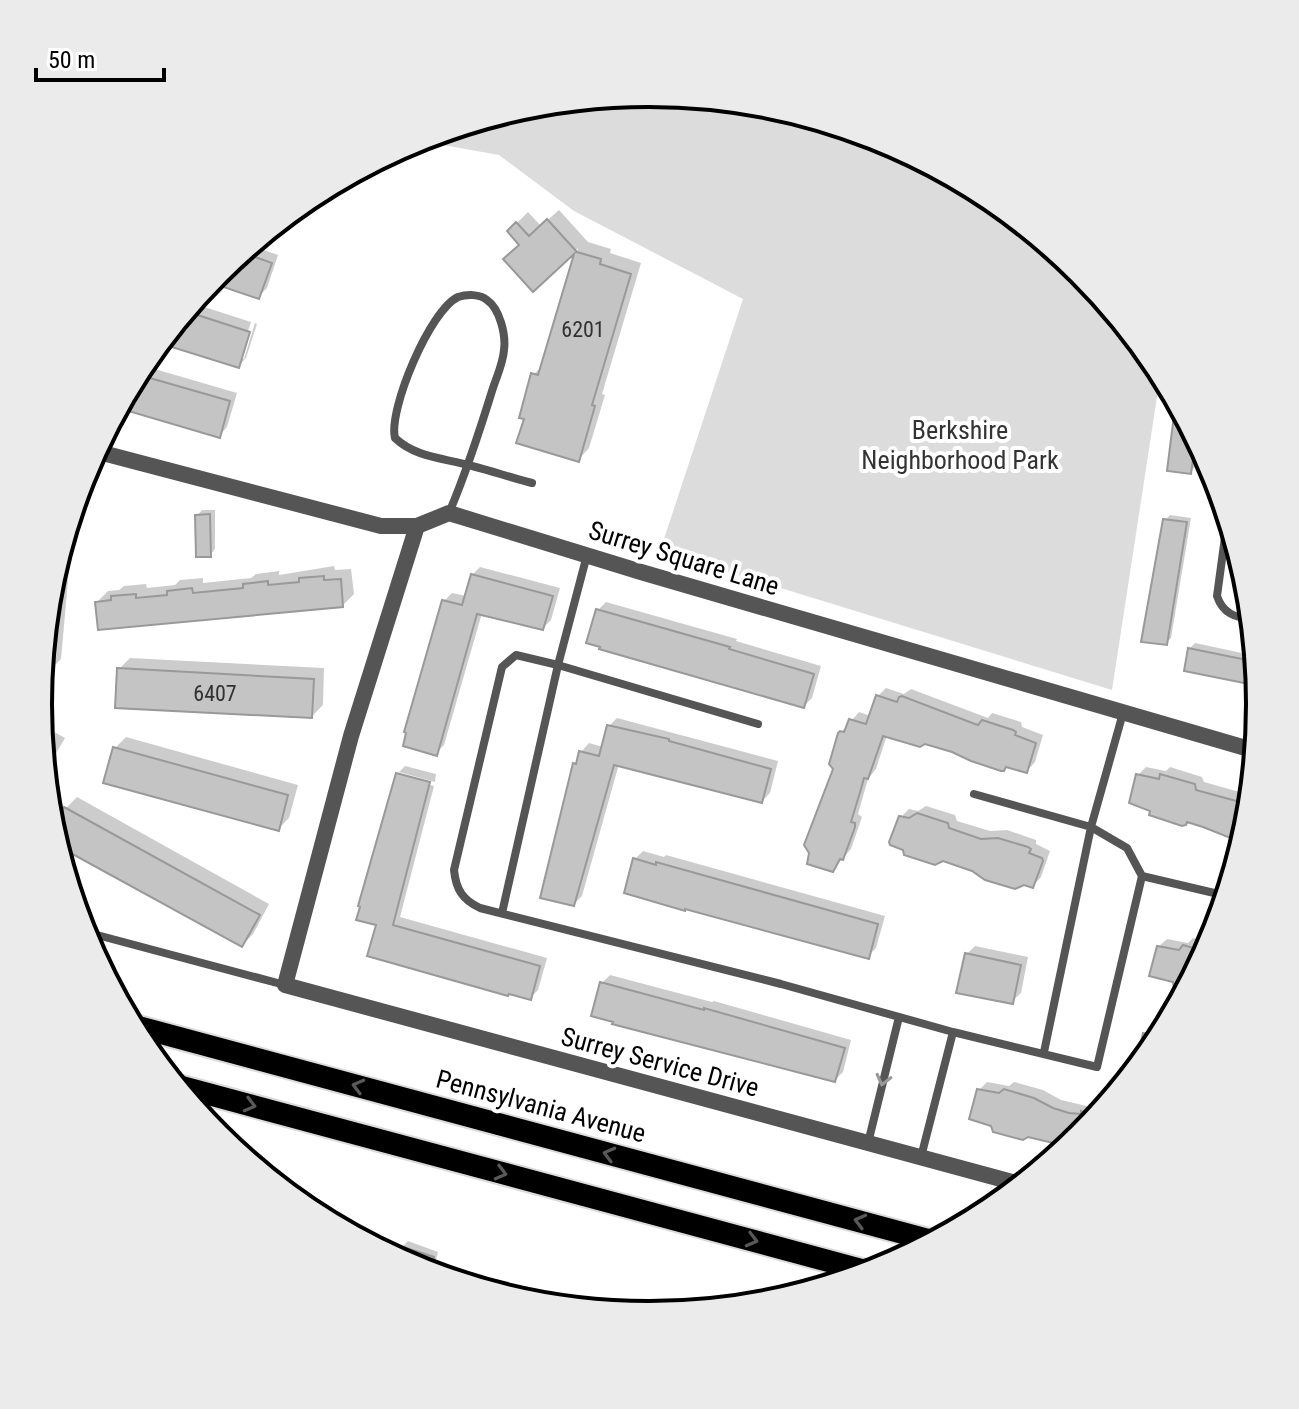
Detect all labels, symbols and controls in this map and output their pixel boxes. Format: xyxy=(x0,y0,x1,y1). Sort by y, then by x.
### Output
scale bar xyxy=(36,32,164,82)
text: 50 m xyxy=(48,46,95,74)
house number: 6201 xyxy=(561,317,605,342)
park label: Berkshire Neighborhood Park xyxy=(861,415,1059,475)
street label: Surrey Square Lane xyxy=(585,515,783,601)
house number: 6407 xyxy=(193,681,237,706)
street label: Surrey Service Drive xyxy=(558,1021,762,1103)
street label: Pennsylvania Avenue xyxy=(433,1064,649,1148)
one-way arrow xyxy=(876,1073,893,1086)
one-way arrow xyxy=(352,1079,365,1096)
one-way arrow xyxy=(242,1096,256,1113)
one-way arrow xyxy=(603,1147,617,1163)
one-way arrow xyxy=(493,1164,507,1180)
one-way arrow xyxy=(854,1214,868,1231)
one-way arrow xyxy=(745,1231,759,1248)

